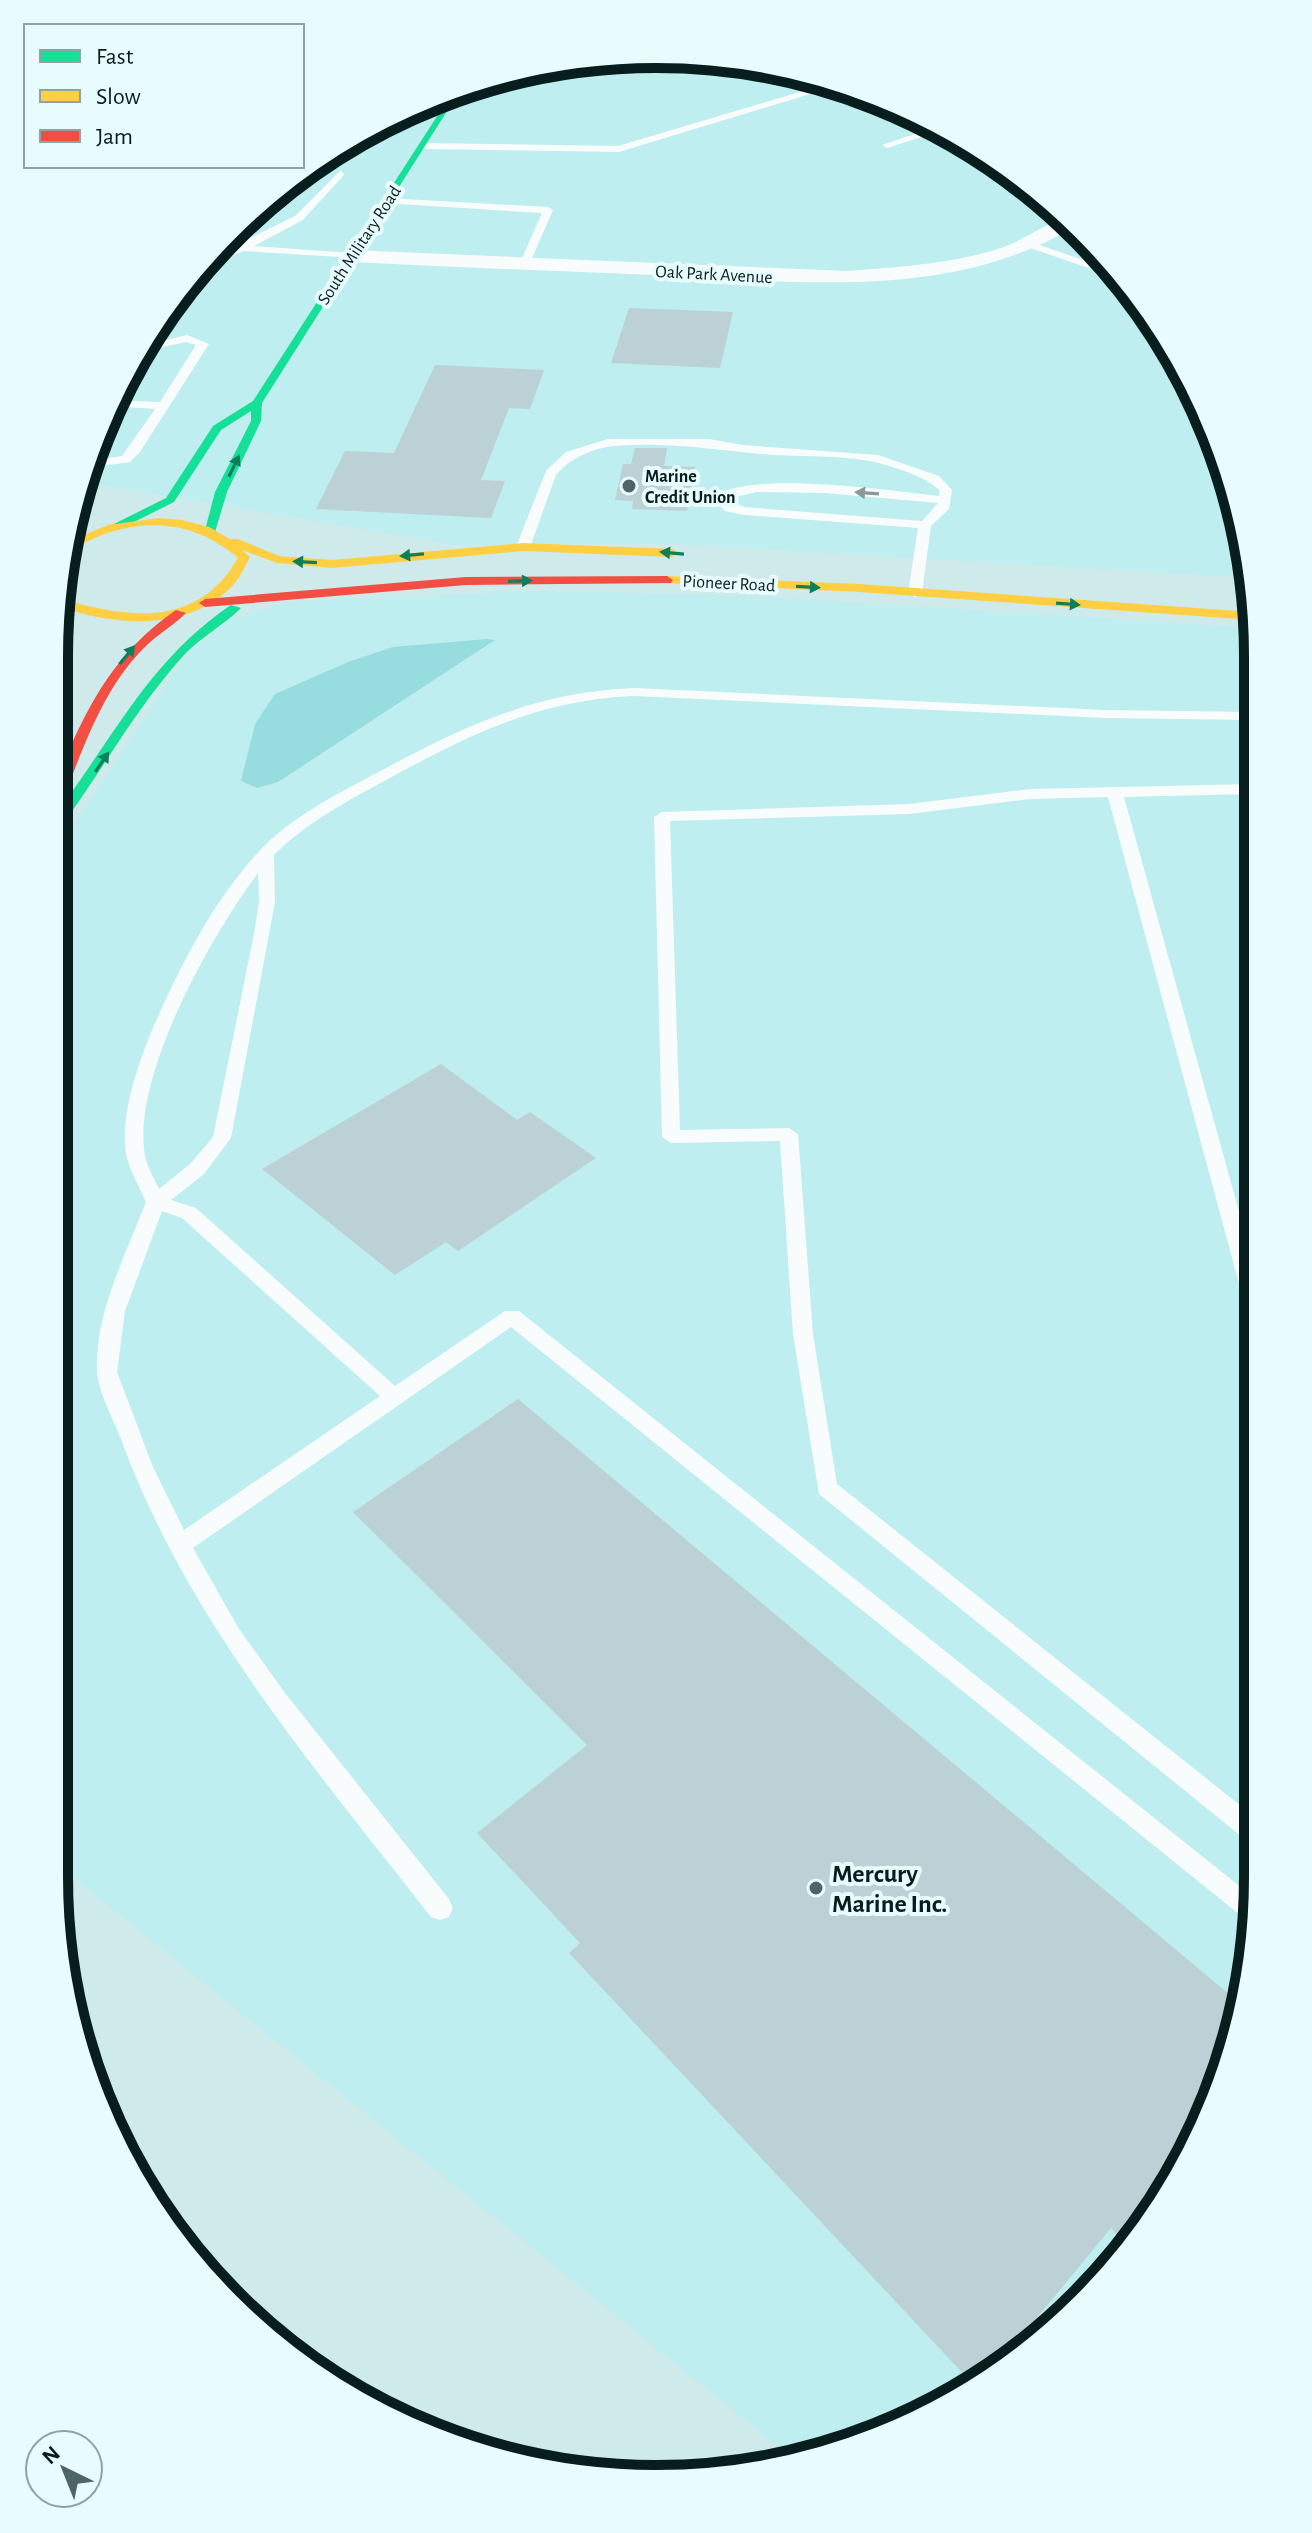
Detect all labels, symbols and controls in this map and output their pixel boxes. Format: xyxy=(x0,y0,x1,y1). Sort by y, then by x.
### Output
legend xyxy=(24,24,304,168)
text: Fast xyxy=(96,45,134,69)
text: Slow xyxy=(96,85,141,109)
text: Jam xyxy=(96,125,133,149)
street label: South Military Road xyxy=(315,183,405,308)
street label: Oak Park Avenue xyxy=(655,263,773,287)
one-way arrow xyxy=(227,455,241,478)
place label: Marine Credit Union xyxy=(645,468,735,507)
marker: Marine Credit Union xyxy=(620,477,638,495)
one-way arrow xyxy=(854,487,879,500)
one-way arrow xyxy=(659,546,684,559)
one-way arrow xyxy=(400,549,425,562)
one-way arrow xyxy=(292,556,317,569)
street label: Pioneer Road xyxy=(682,573,776,595)
one-way arrow xyxy=(508,575,533,588)
one-way arrow xyxy=(796,581,821,594)
one-way arrow xyxy=(1056,598,1081,611)
one-way arrow xyxy=(119,645,135,665)
one-way arrow xyxy=(94,752,109,773)
place label: Mercury Marine Inc. xyxy=(832,1861,947,1917)
marker: Mercury Marine Inc. xyxy=(807,1879,825,1897)
north arrow xyxy=(24,2429,104,2509)
text: N xyxy=(38,2442,64,2468)

